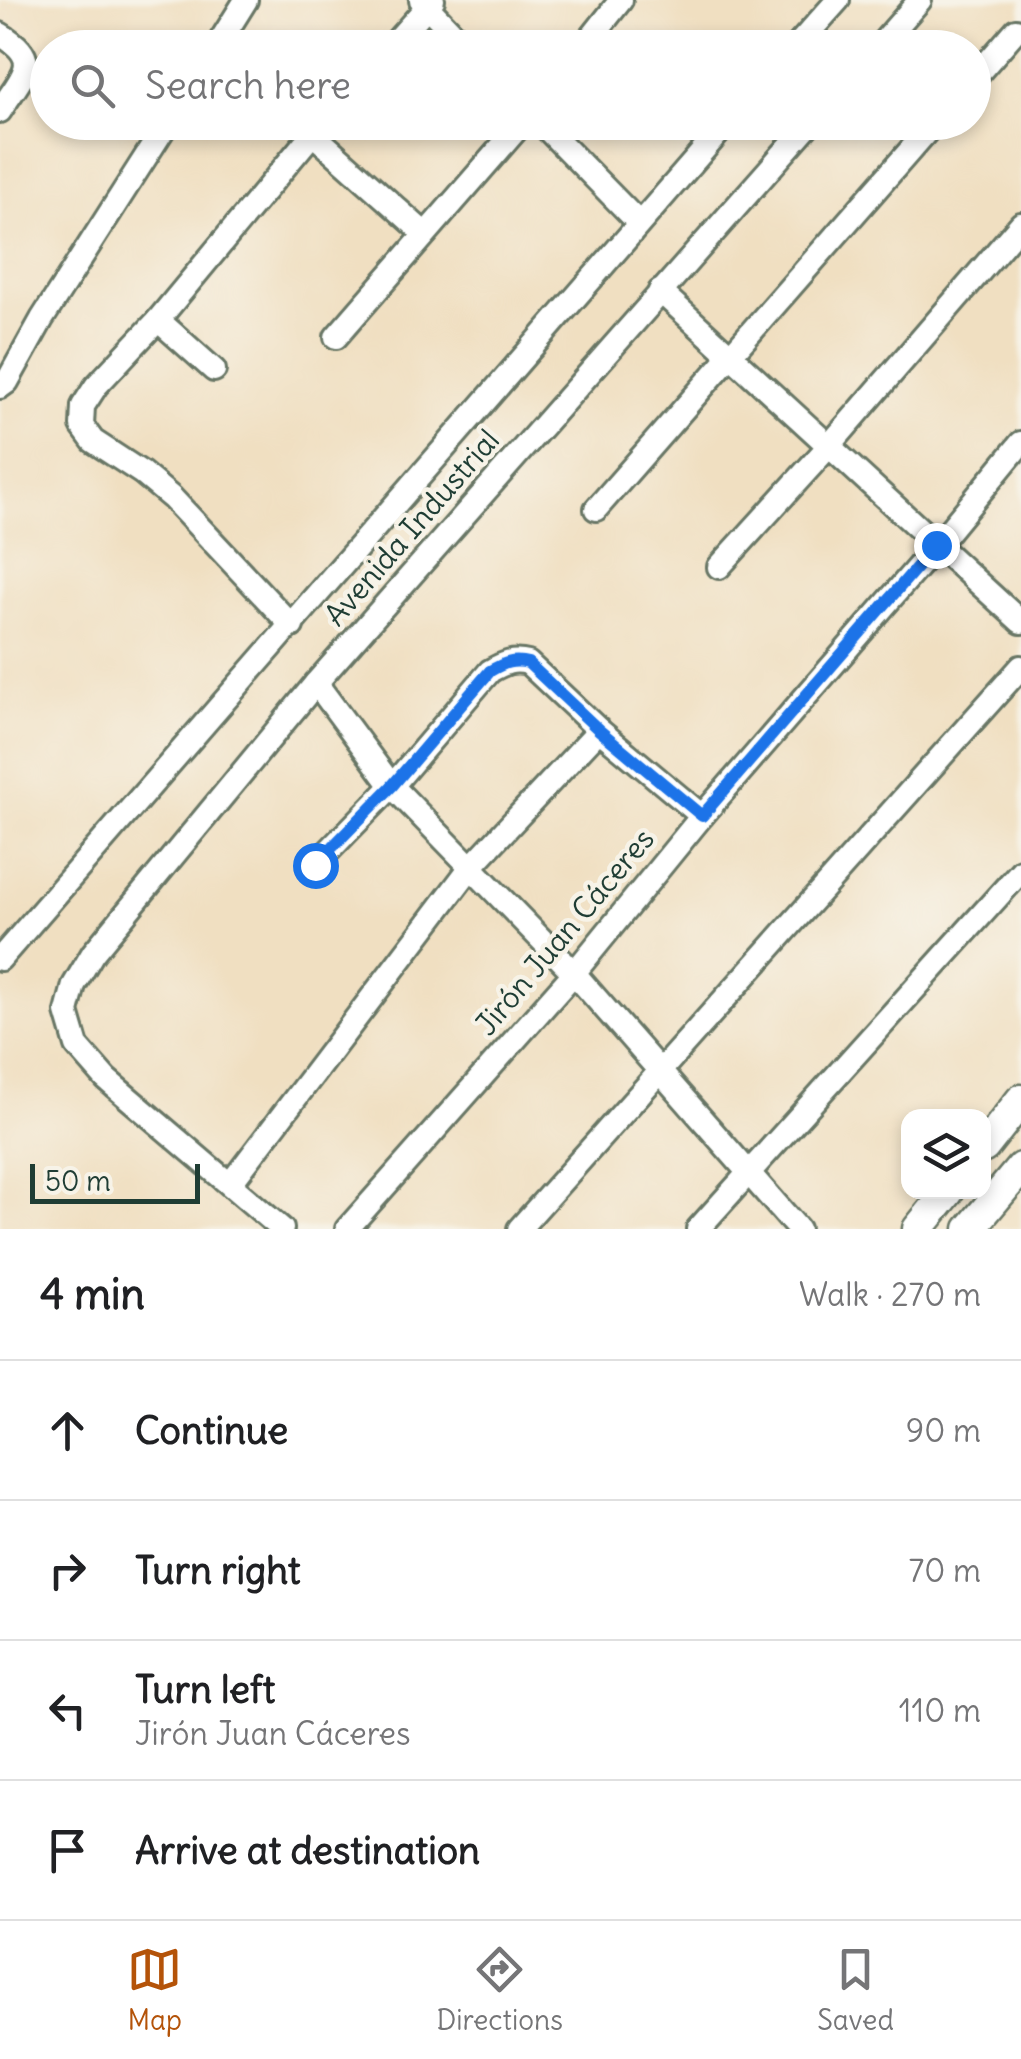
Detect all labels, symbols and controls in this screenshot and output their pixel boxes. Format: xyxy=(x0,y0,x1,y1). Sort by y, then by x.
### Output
search box xyxy=(30,30,991,140)
icon: search xyxy=(65,58,120,113)
text: Search here xyxy=(145,62,351,109)
street label: Avenida Industrial xyxy=(316,421,507,633)
route end xyxy=(914,523,960,569)
street label: Jirón Juan Cáceres xyxy=(467,820,662,1043)
route start xyxy=(293,843,339,889)
map controls xyxy=(901,1109,991,1199)
button: layers xyxy=(901,1109,991,1199)
scale bar xyxy=(30,1159,200,1204)
text: 50 m xyxy=(45,1163,111,1199)
text: 4 min xyxy=(40,1268,145,1320)
text: Walk · 270 m xyxy=(799,1274,981,1315)
icon: ahead xyxy=(40,1403,95,1458)
text: Continue xyxy=(135,1407,288,1454)
text: 90 m xyxy=(906,1410,981,1451)
icon: right xyxy=(40,1543,95,1598)
text: Turn right xyxy=(135,1547,301,1594)
text: 70 m xyxy=(909,1550,981,1591)
text: Turn left xyxy=(135,1666,275,1713)
icon: left xyxy=(40,1683,95,1738)
text: 110 m xyxy=(899,1690,981,1731)
text: Jirón Juan Cáceres xyxy=(135,1713,411,1754)
icon: arrive xyxy=(40,1823,95,1878)
text: Arrive at destination xyxy=(135,1827,480,1874)
tab: Map xyxy=(127,1942,182,2038)
tab: Directions xyxy=(436,1942,563,2038)
tab: Saved xyxy=(817,1942,894,2038)

